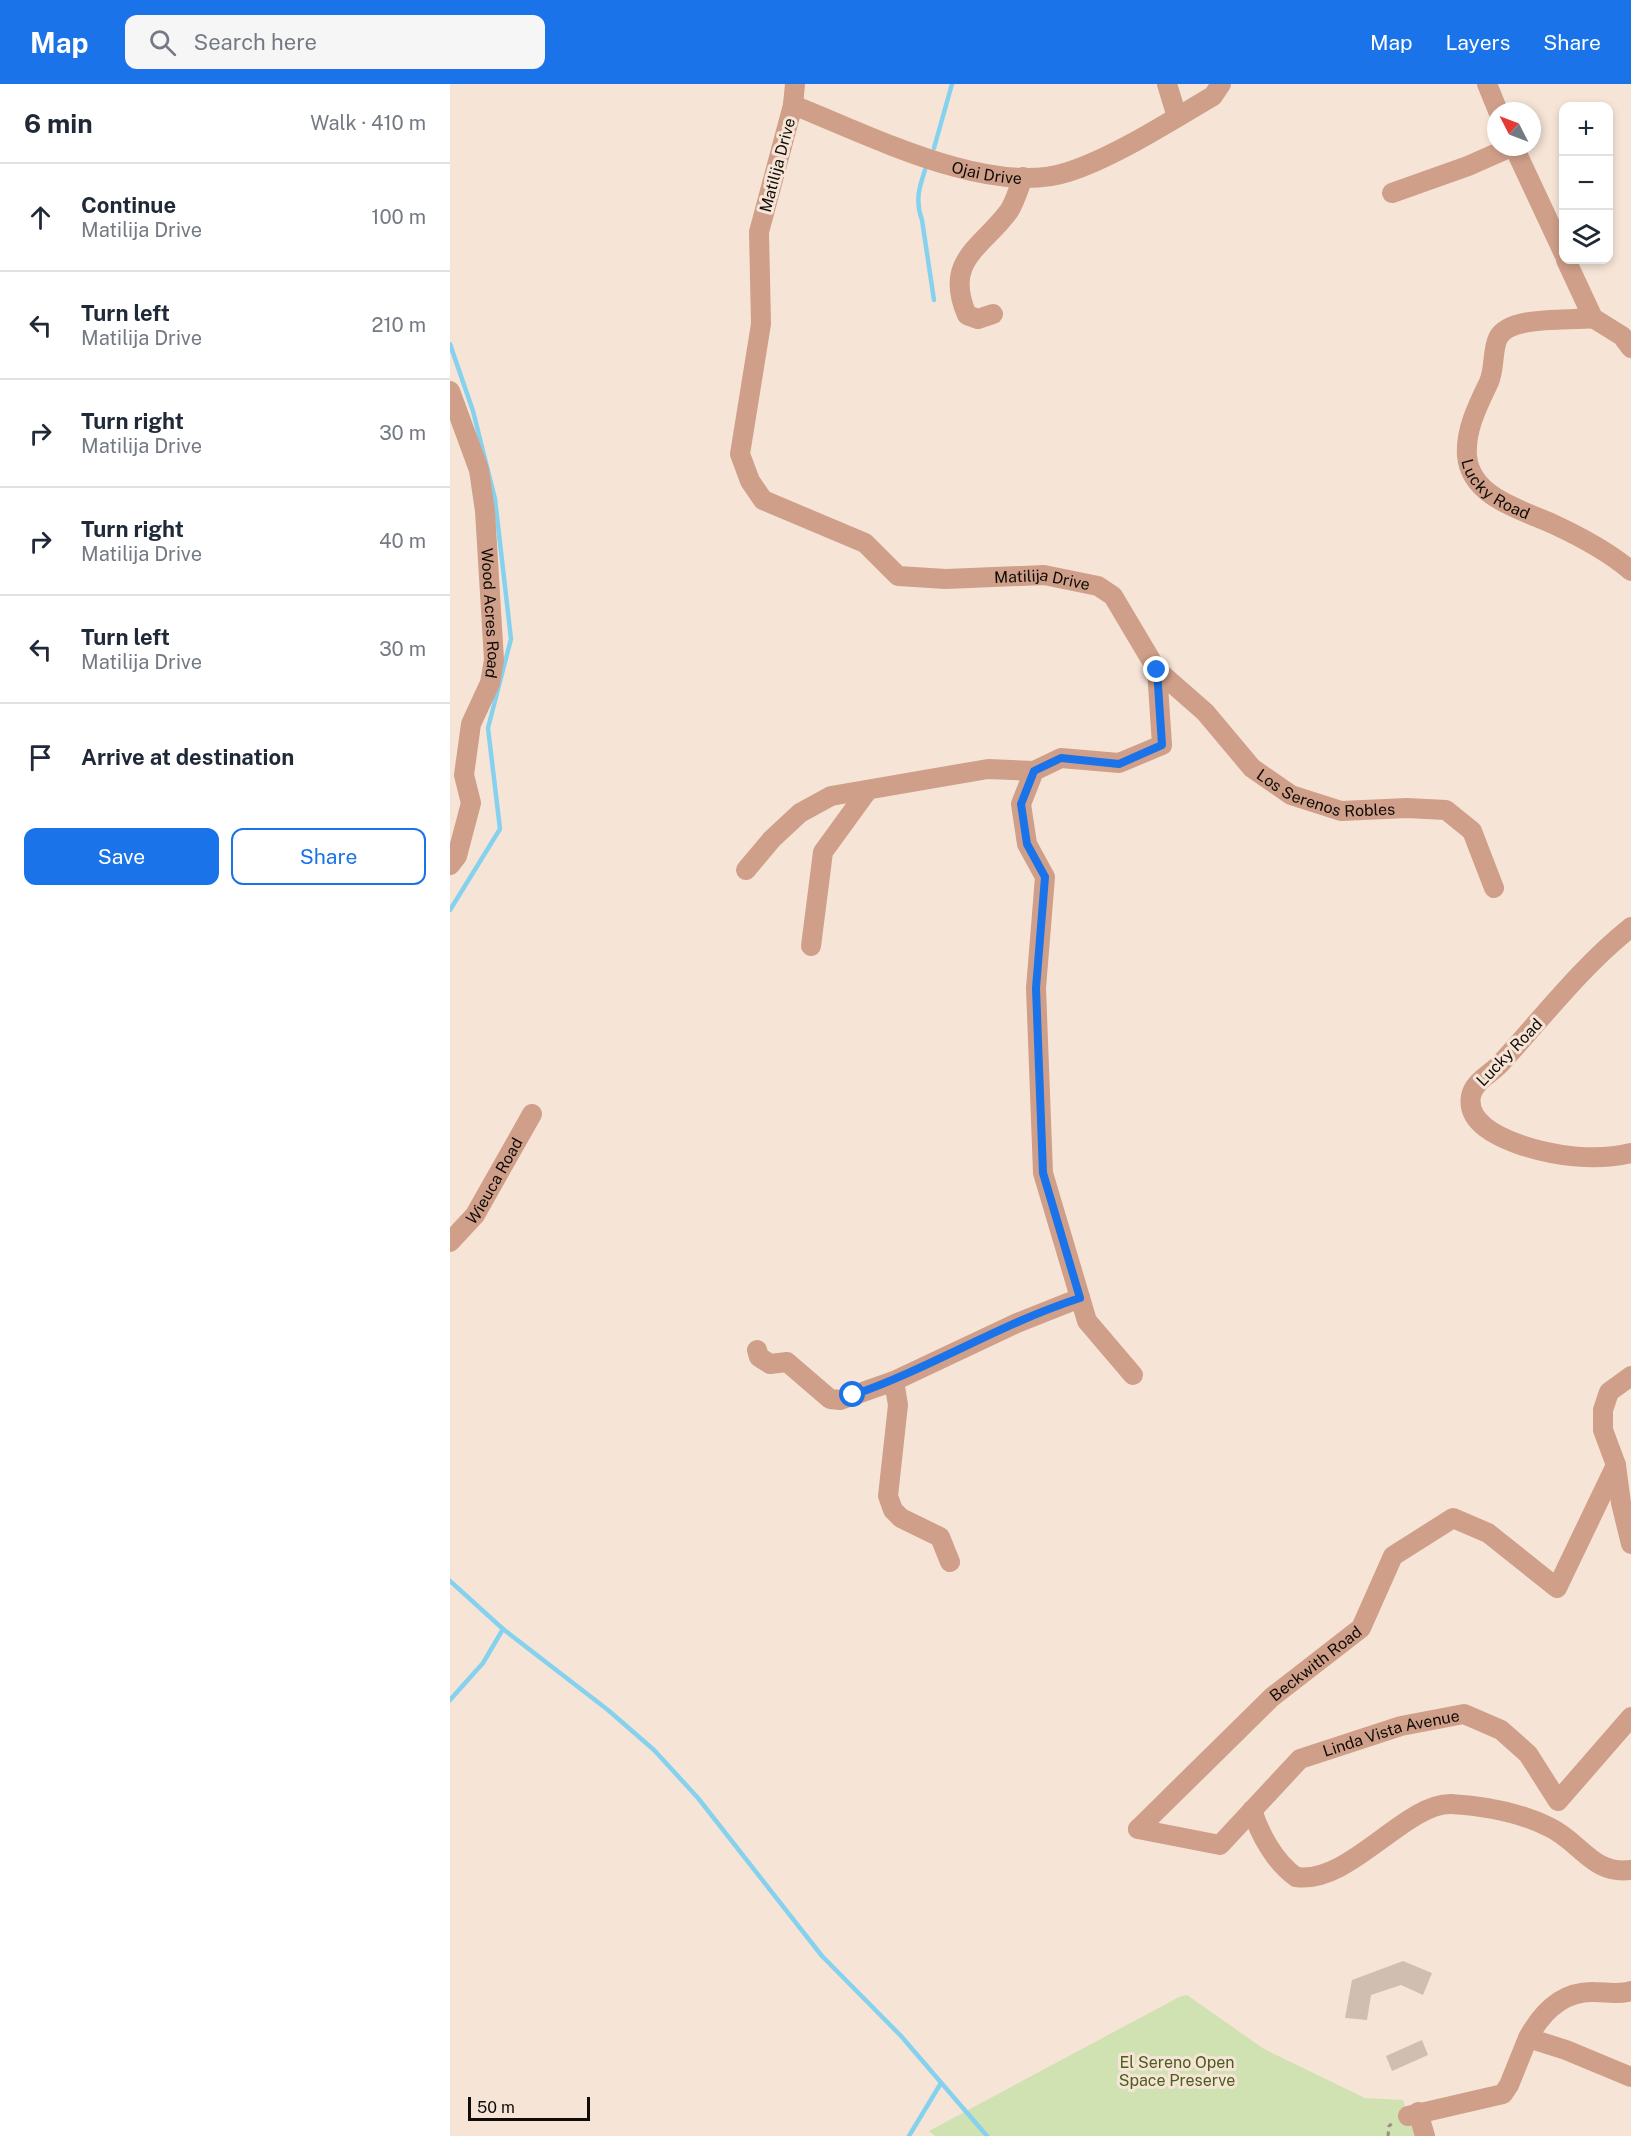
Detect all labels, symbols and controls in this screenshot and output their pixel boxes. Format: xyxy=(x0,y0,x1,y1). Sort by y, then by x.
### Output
search box xyxy=(125,15,545,69)
text: Map xyxy=(30,26,89,59)
icon: search xyxy=(146,26,179,59)
text: Search here xyxy=(194,29,317,55)
text: Map xyxy=(1370,30,1413,55)
text: Layers xyxy=(1446,30,1510,55)
text: Share xyxy=(1543,30,1601,55)
north arrow xyxy=(1487,102,1541,156)
map controls xyxy=(1559,102,1613,264)
button: + xyxy=(1559,102,1613,156)
text: 6 min xyxy=(24,108,93,139)
text: Walk · 410 m xyxy=(310,111,426,135)
street label: Matilija Drive xyxy=(756,116,799,214)
button: − xyxy=(1559,156,1613,210)
street label: Ojai Drive xyxy=(950,158,1022,188)
text: Continue xyxy=(81,192,176,218)
icon: ahead xyxy=(24,201,57,234)
text: 100 m xyxy=(371,205,426,229)
button: layers xyxy=(1559,210,1613,264)
text: Matilija Drive xyxy=(81,218,202,242)
text: Turn left xyxy=(81,300,170,326)
icon: left xyxy=(24,309,57,342)
text: 210 m xyxy=(372,313,426,337)
text: Matilija Drive xyxy=(81,326,202,350)
text: Turn right xyxy=(81,408,184,434)
icon: right xyxy=(24,417,57,450)
text: 30 m xyxy=(379,421,426,445)
text: Matilija Drive xyxy=(81,434,202,458)
street label: Lucky Road xyxy=(1457,457,1533,523)
text: Turn right xyxy=(81,516,184,542)
icon: right xyxy=(24,525,57,558)
text: 40 m xyxy=(379,529,426,553)
text: Matilija Drive xyxy=(81,542,202,566)
street label: Wood Acres Road xyxy=(477,547,503,680)
street label: Matilija Drive xyxy=(994,565,1092,594)
text: Turn left xyxy=(81,624,170,650)
icon: left xyxy=(24,633,57,666)
text: 30 m xyxy=(379,637,426,661)
text: Matilija Drive xyxy=(81,650,202,674)
route end xyxy=(1143,656,1169,682)
icon: arrive xyxy=(24,741,57,774)
text: Arrive at destination xyxy=(81,744,294,770)
street label: Los Serenos Robles xyxy=(1253,765,1395,821)
button: Save xyxy=(24,828,219,885)
button: Share xyxy=(231,828,426,885)
street label: Lucky Road xyxy=(1472,1015,1546,1090)
street label: Wieuca Road xyxy=(462,1134,527,1229)
route start xyxy=(839,1381,865,1407)
street label: Beckwith Road xyxy=(1266,1622,1366,1705)
street label: Linda Vista Avenue xyxy=(1320,1706,1461,1761)
park label: El Sereno Open Space Preserve xyxy=(1119,2053,1235,2090)
scale bar xyxy=(468,2094,590,2122)
text: 50 m xyxy=(477,2098,515,2117)

